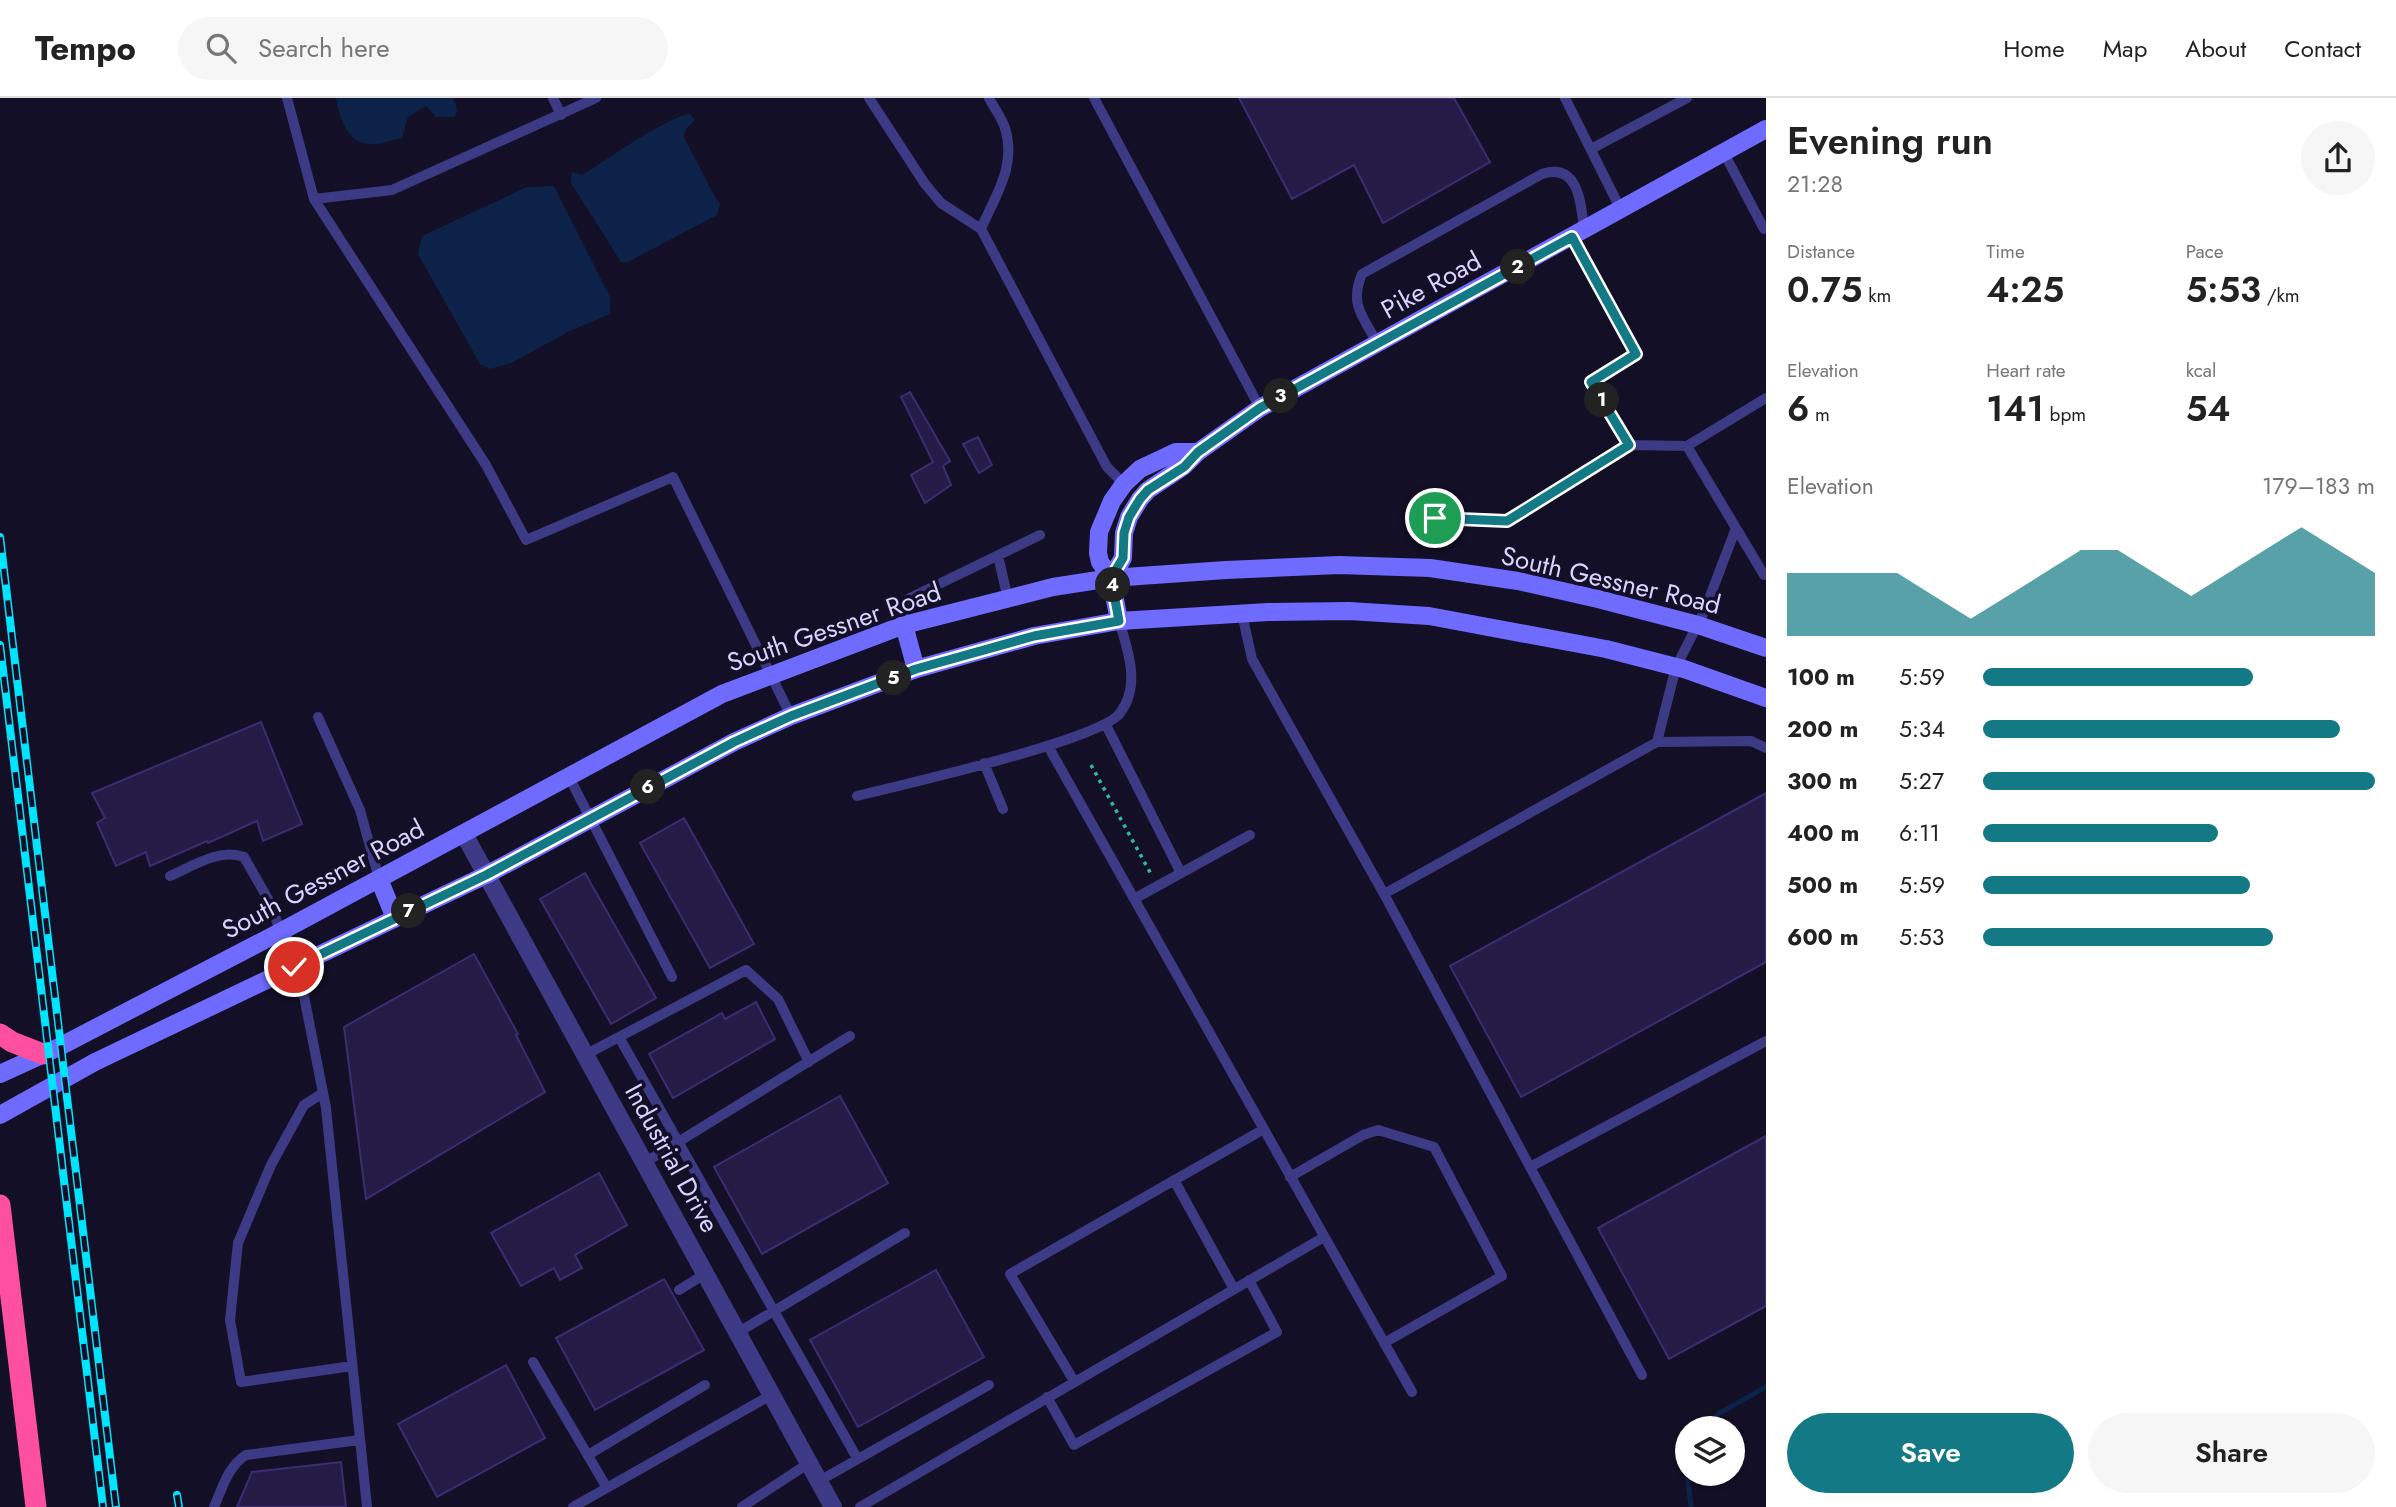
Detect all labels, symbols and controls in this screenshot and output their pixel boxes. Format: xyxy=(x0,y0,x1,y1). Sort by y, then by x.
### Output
search box xyxy=(178,17,668,80)
text: Tempo xyxy=(35,25,136,72)
icon: search xyxy=(202,29,240,67)
text: Search here xyxy=(258,29,390,67)
text: Home xyxy=(2003,31,2065,66)
text: Map xyxy=(2103,31,2147,66)
text: About xyxy=(2185,31,2246,66)
text: Contact xyxy=(2284,31,2361,66)
text: Evening run xyxy=(1787,113,1993,168)
button: share xyxy=(2301,121,2375,195)
text: 21:28 xyxy=(1787,167,1843,201)
text: Distance xyxy=(1787,238,1855,265)
text: Time xyxy=(1986,238,2025,265)
text: Pace xyxy=(2186,238,2224,265)
street label: Pike Road xyxy=(1374,242,1488,328)
pin: 2 xyxy=(1500,250,1536,284)
text: 2 xyxy=(1511,253,1524,280)
text: 0.75 xyxy=(1787,265,1863,315)
text: 4:25 xyxy=(1986,265,2064,315)
text: 5:53 xyxy=(2186,265,2261,315)
text: km xyxy=(1863,282,1891,309)
text: /km xyxy=(2261,282,2300,309)
text: Elevation xyxy=(1787,357,1859,384)
text: Heart rate xyxy=(1986,357,2066,384)
text: kcal xyxy=(2186,357,2216,384)
pin: 3 xyxy=(1264,378,1298,414)
text: 3 xyxy=(1275,382,1286,409)
pin: 1 xyxy=(1584,382,1620,418)
text: 6 xyxy=(1787,384,1809,434)
text: 141 xyxy=(1986,384,2044,434)
text: 54 xyxy=(2186,384,2231,434)
text: 1 xyxy=(1597,386,1606,413)
text: m xyxy=(1809,401,1830,428)
text: bpm xyxy=(2044,401,2086,428)
text: Elevation xyxy=(1787,469,1874,503)
text: 179–183 m xyxy=(2262,469,2375,503)
pin xyxy=(1405,488,1465,548)
icon: arrive xyxy=(1416,499,1454,537)
street label: South Gessner Road xyxy=(1498,536,1724,624)
pin: 4 xyxy=(1096,568,1130,602)
text: 4 xyxy=(1106,571,1119,598)
street label: South Gessner Road xyxy=(722,573,946,681)
pin: 5 xyxy=(876,660,912,696)
text: 100 m xyxy=(1787,660,1855,694)
text: 5:59 xyxy=(1899,660,1945,694)
text: 5 xyxy=(887,664,900,691)
text: 200 m xyxy=(1787,712,1858,746)
text: 5:34 xyxy=(1899,712,1945,746)
text: 300 m xyxy=(1787,764,1858,798)
text: 5:27 xyxy=(1899,764,1944,798)
pin: 6 xyxy=(630,770,666,804)
text: 6 xyxy=(641,773,654,800)
street label: South Gessner Road xyxy=(215,810,431,948)
text: 400 m xyxy=(1787,816,1859,850)
text: 6:11 xyxy=(1899,816,1940,850)
text: 500 m xyxy=(1787,868,1858,902)
text: 5:59 xyxy=(1899,868,1945,902)
pin: 7 xyxy=(392,894,426,928)
text: 7 xyxy=(403,897,414,924)
text: 600 m xyxy=(1787,920,1859,954)
text: 5:53 xyxy=(1899,920,1944,954)
pin xyxy=(264,937,324,997)
icon: check xyxy=(275,948,313,986)
street label: Industrial Drive xyxy=(615,1077,729,1239)
button: Save xyxy=(1787,1413,2074,1493)
button: Share xyxy=(2088,1413,2375,1493)
map controls xyxy=(1675,1416,1745,1486)
button: layers xyxy=(1675,1416,1745,1486)

